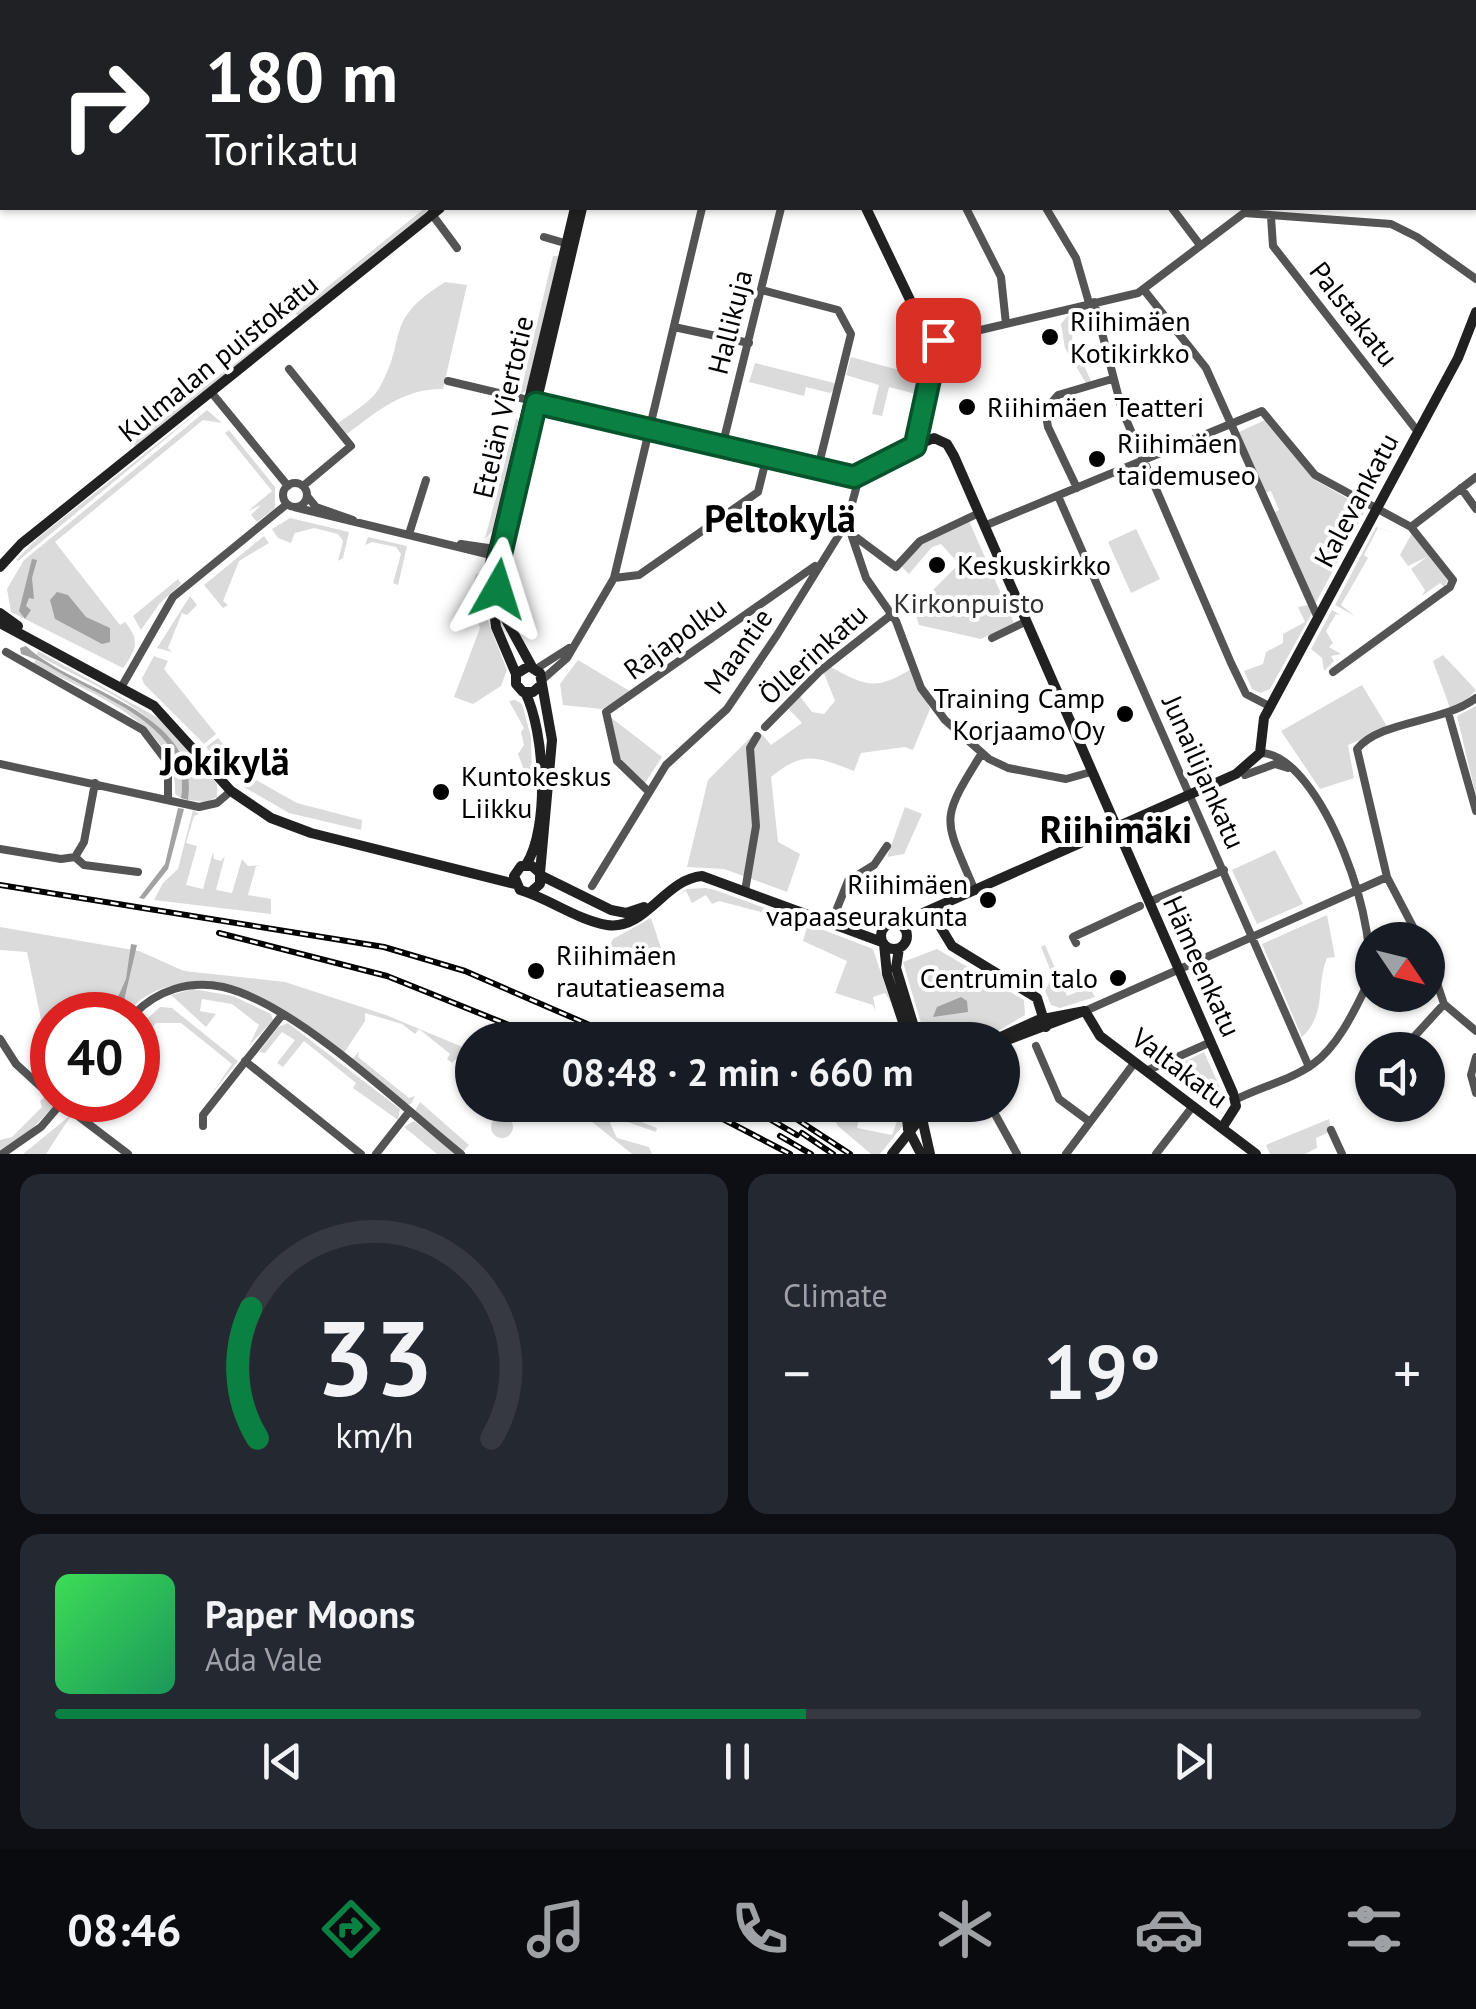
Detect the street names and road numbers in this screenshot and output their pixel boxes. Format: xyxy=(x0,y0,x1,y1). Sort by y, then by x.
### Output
street label: Palstakatu xyxy=(1302,254,1407,374)
street label: Kulmalan puistokatu xyxy=(110,266,325,450)
street label: Hallikuja xyxy=(699,266,760,378)
street label: Etelän Viertotie xyxy=(464,312,541,502)
street label: Kalevankatu xyxy=(1305,426,1406,573)
street label: Rajapolku xyxy=(616,588,734,687)
street label: Öllerinkatu xyxy=(751,595,875,712)
street label: Maantie xyxy=(695,601,780,701)
street label: Junailijankatu xyxy=(1154,688,1255,854)
street label: Hämeenkatu xyxy=(1155,889,1250,1042)
street label: Valtakatu xyxy=(1124,1019,1236,1116)

